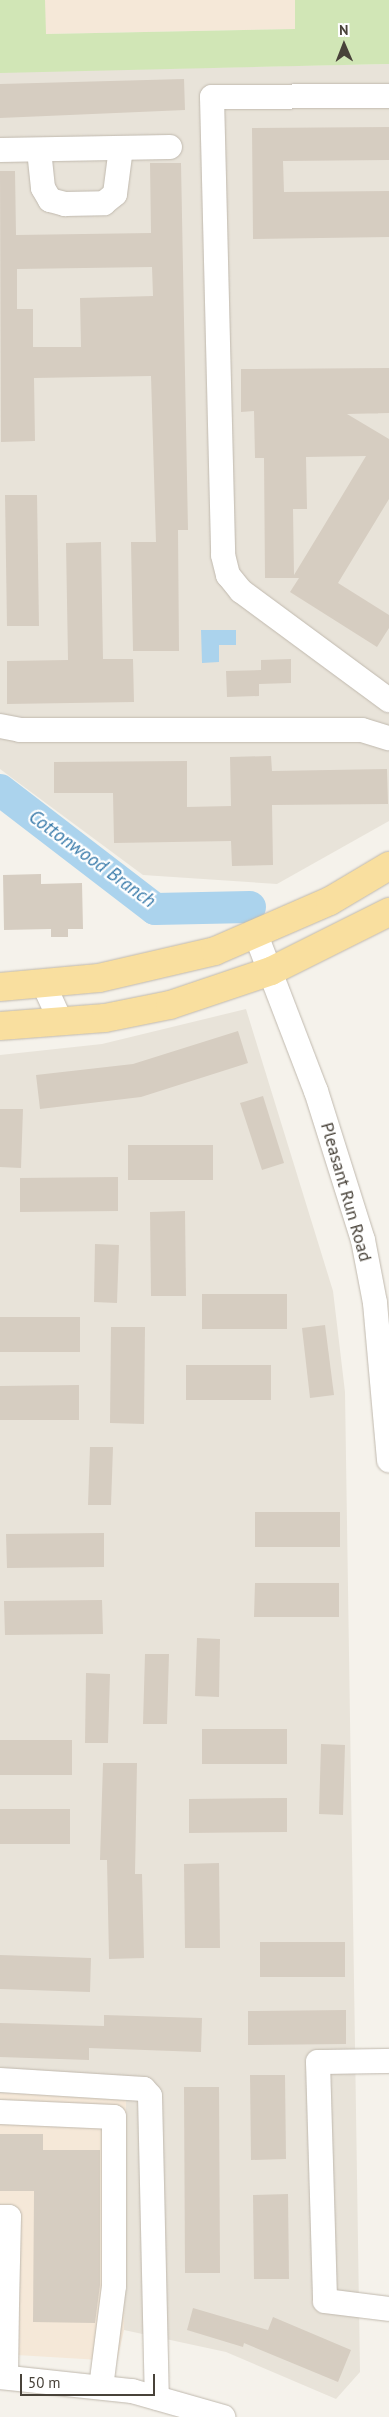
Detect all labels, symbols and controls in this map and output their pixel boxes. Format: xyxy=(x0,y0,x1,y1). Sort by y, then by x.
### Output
north arrow xyxy=(319,20,369,70)
text: N xyxy=(339,21,348,39)
water label: Cottonwood Branch xyxy=(24,805,160,913)
street label: Pleasant Run Road xyxy=(316,1120,376,1264)
scale bar xyxy=(22,2364,158,2396)
text: 50 m xyxy=(28,2373,61,2392)

